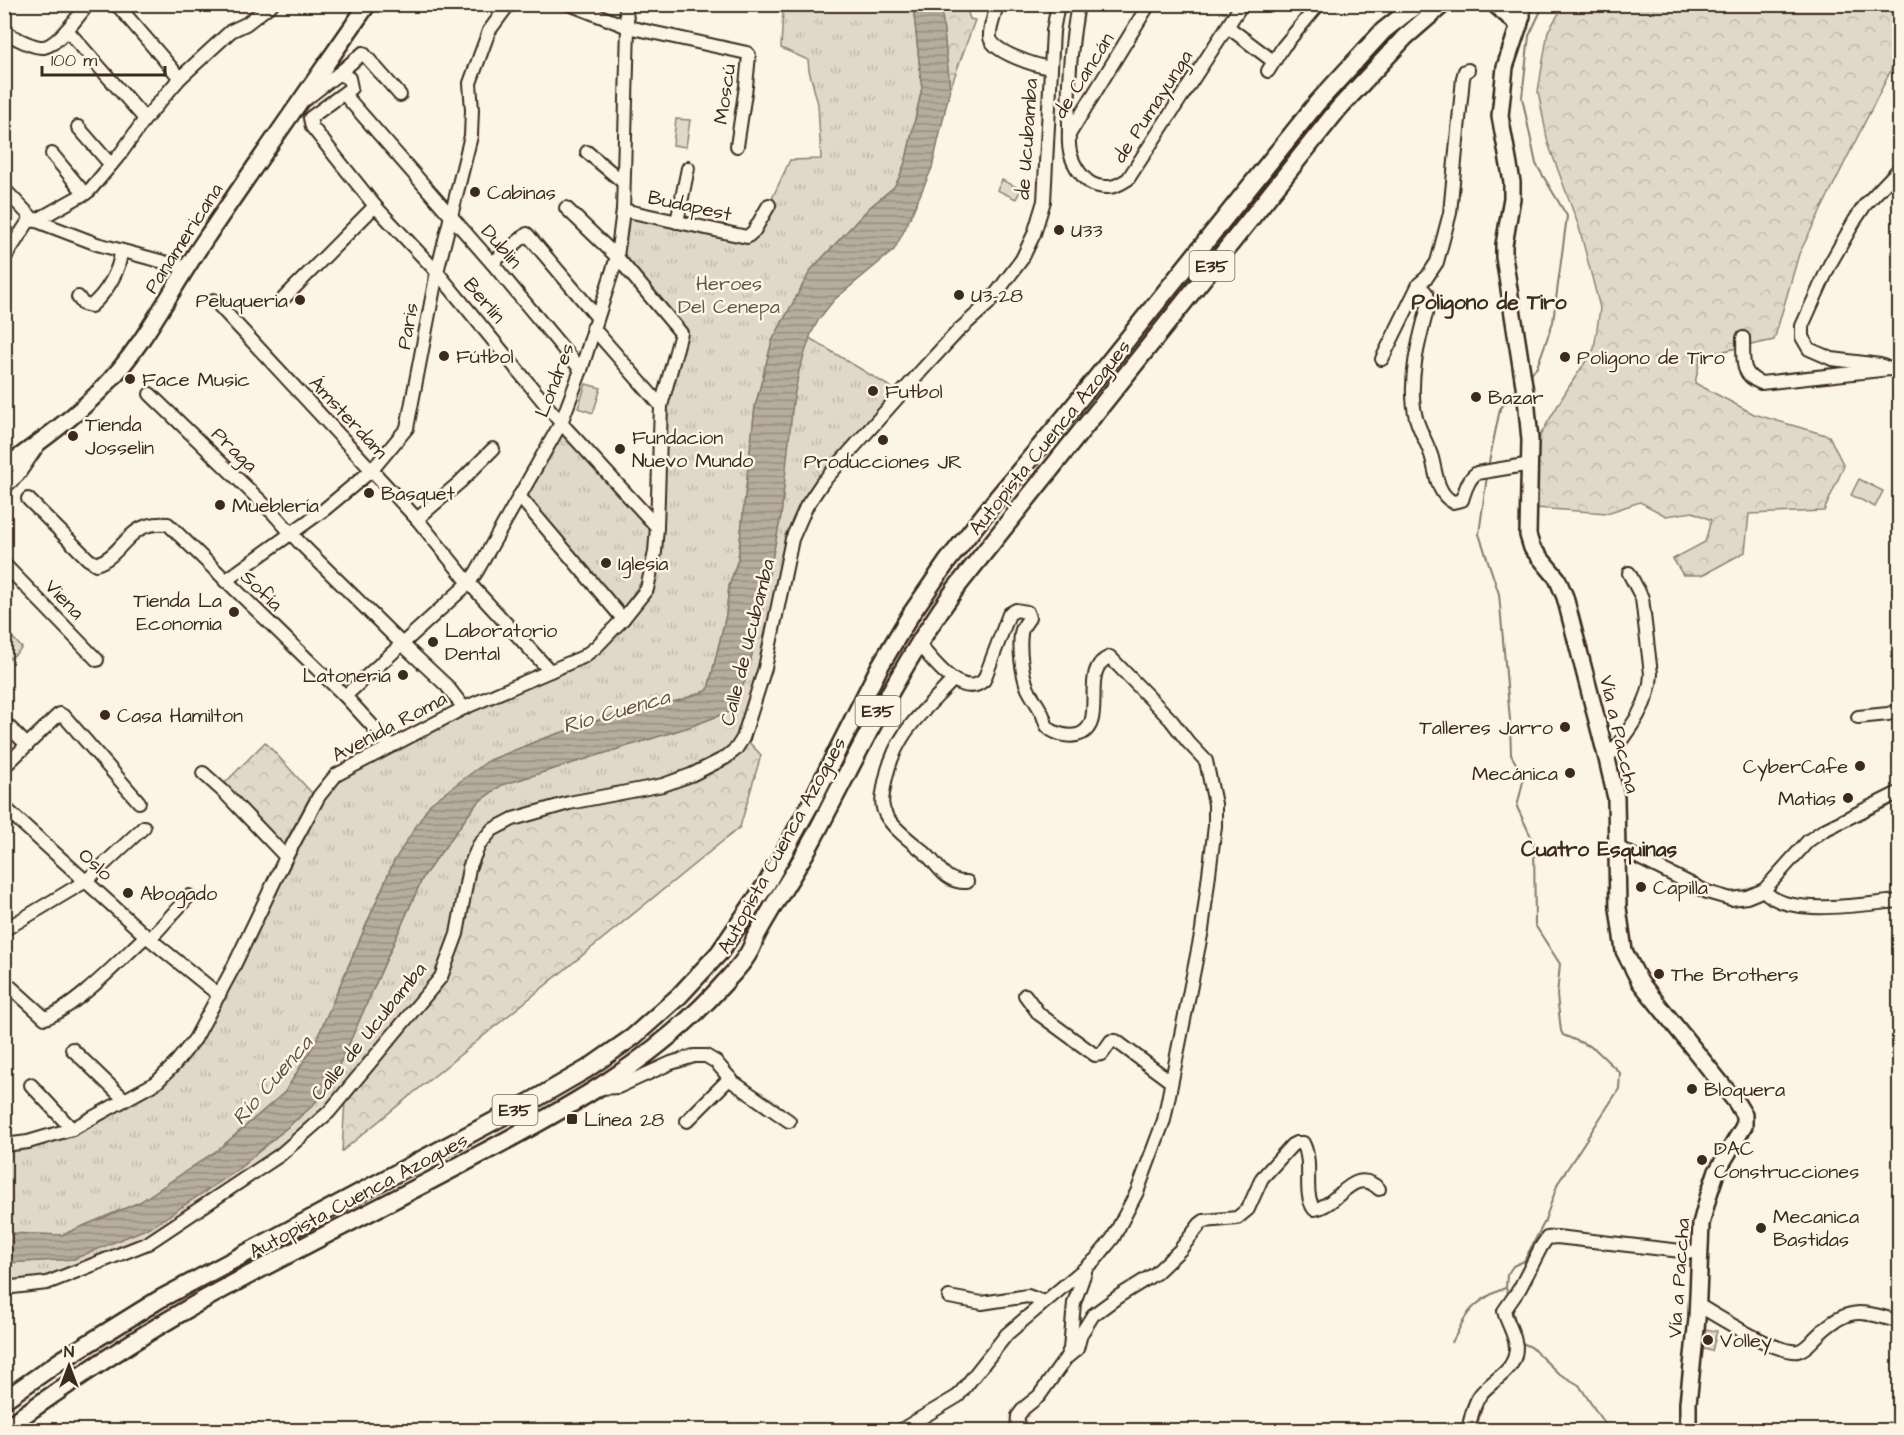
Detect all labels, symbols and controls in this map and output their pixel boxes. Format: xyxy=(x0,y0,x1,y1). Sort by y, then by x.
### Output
street label: de Cancán xyxy=(1046,27,1121,124)
scale bar xyxy=(42,39,165,77)
street label: de Pumayunga xyxy=(1106,45,1201,169)
text: 100 m xyxy=(51,48,97,73)
street label: Moscú xyxy=(707,62,743,126)
street label: de Ucubamba xyxy=(1009,77,1045,201)
street label: Panamericana xyxy=(138,178,230,299)
place label: Cabinas xyxy=(487,179,556,207)
street label: Budapest xyxy=(645,183,734,228)
marker: Cabinas xyxy=(468,185,482,199)
place label: U33 xyxy=(1071,217,1103,245)
street label: Dublin xyxy=(474,218,528,275)
marker: U33 xyxy=(1052,223,1066,237)
road number: E35 xyxy=(1190,251,1234,281)
park label: Heroes Del Cenepa xyxy=(678,270,780,321)
street label: Berlín xyxy=(457,272,512,330)
place label: U3-28 xyxy=(971,282,1023,310)
place label: Peluqueria xyxy=(196,287,288,315)
marker: U3-28 xyxy=(952,288,966,302)
district label: Poligono de Tiro xyxy=(1411,288,1567,319)
marker: Peluqueria xyxy=(293,293,307,307)
street label: Paris xyxy=(390,301,426,352)
street label: Autopista Cuenca Azogues xyxy=(962,334,1138,542)
street label: Londres xyxy=(528,339,582,421)
place label: Fútbol xyxy=(456,343,514,371)
place label: Poligono de Tiro xyxy=(1577,344,1725,373)
marker: Fútbol xyxy=(437,349,451,363)
marker: Poligono de Tiro xyxy=(1558,350,1572,364)
place label: Face Music xyxy=(142,366,250,394)
street label: Ámsterdam xyxy=(302,370,394,466)
marker: Face Music xyxy=(123,372,137,386)
place label: Futbol xyxy=(885,378,943,406)
marker: Futbol xyxy=(866,384,880,398)
place label: Bazar xyxy=(1488,384,1544,412)
marker: Bazar xyxy=(1469,390,1483,404)
place label: Tienda Josselin xyxy=(85,411,154,462)
street label: Praga xyxy=(204,421,264,479)
place label: Fundacion Nuevo Mundo xyxy=(632,424,753,475)
marker: Tienda Josselin xyxy=(66,429,80,443)
marker: Producciones JR xyxy=(876,433,890,447)
marker: Fundacion Nuevo Mundo xyxy=(613,442,627,456)
place label: Producciones JR xyxy=(804,448,962,476)
place label: Basquet xyxy=(381,480,455,508)
marker: Basquet xyxy=(362,486,376,500)
place label: Mueblería xyxy=(232,492,319,520)
marker: Mueblería xyxy=(213,498,227,512)
place label: Iglesia xyxy=(618,550,669,579)
marker: Iglesia xyxy=(599,556,613,570)
street label: Calle de Ucubamba xyxy=(714,556,782,729)
street label: Sofía xyxy=(234,564,289,618)
street label: Viena xyxy=(38,573,91,626)
place label: Tienda La Economia xyxy=(133,587,222,638)
marker: Tienda La Economia xyxy=(227,605,241,619)
place label: Laboratorio Dental xyxy=(445,617,557,668)
marker: Laboratorio Dental xyxy=(426,635,440,649)
place label: Latoneria xyxy=(303,662,391,690)
marker: Latoneria xyxy=(396,668,410,682)
street label: Vía a Paccha xyxy=(1592,672,1646,796)
water label: Río Cuenca xyxy=(559,682,674,741)
street label: Avenida Roma xyxy=(327,685,452,769)
road number: E35 xyxy=(856,696,900,726)
place label: Casa Hamilton xyxy=(117,702,243,730)
marker: Casa Hamilton xyxy=(98,708,112,722)
place label: Talleres Jarro xyxy=(1419,714,1553,742)
marker: Talleres Jarro xyxy=(1558,720,1572,734)
street label: Autopista Cuenca Azogues xyxy=(710,732,854,959)
place label: CyberCafe xyxy=(1743,753,1848,782)
marker: CyberCafe xyxy=(1853,759,1867,773)
place label: Mecánica xyxy=(1472,760,1558,788)
marker: Mecánica xyxy=(1563,766,1577,780)
place label: Matias xyxy=(1778,785,1836,813)
marker: Matias xyxy=(1841,791,1855,805)
district label: Cuatro Esquinas xyxy=(1521,835,1677,865)
street label: Oslo xyxy=(72,842,119,888)
place label: Capilla xyxy=(1653,874,1708,902)
place label: Abogado xyxy=(140,880,217,909)
marker: Capilla xyxy=(1634,880,1648,894)
marker: Abogado xyxy=(121,886,135,900)
street label: Calle de Ucubamba xyxy=(304,956,433,1107)
place label: The Brothers xyxy=(1671,961,1799,989)
marker: The Brothers xyxy=(1652,967,1666,981)
water label: Río Cuenca xyxy=(225,1028,320,1131)
place label: Bloquera xyxy=(1704,1076,1785,1104)
marker: Bloquera xyxy=(1685,1082,1699,1096)
road number: E35 xyxy=(492,1095,538,1125)
place label: Línea 28 xyxy=(584,1106,664,1134)
marker: Línea 28 xyxy=(565,1112,579,1126)
street label: Autopista Cuenca Azogues xyxy=(244,1126,473,1266)
place label: DAC Construcciones xyxy=(1714,1135,1859,1186)
marker: DAC Construcciones xyxy=(1695,1153,1709,1167)
place label: Mecanica Bastidas xyxy=(1773,1203,1859,1254)
street label: Vía a Paccha xyxy=(1661,1217,1697,1339)
marker: Mecanica Bastidas xyxy=(1754,1221,1768,1235)
place label: Volley xyxy=(1720,1327,1772,1356)
marker: Volley xyxy=(1701,1333,1715,1347)
north arrow xyxy=(39,1336,99,1396)
text: N xyxy=(64,1341,74,1363)

